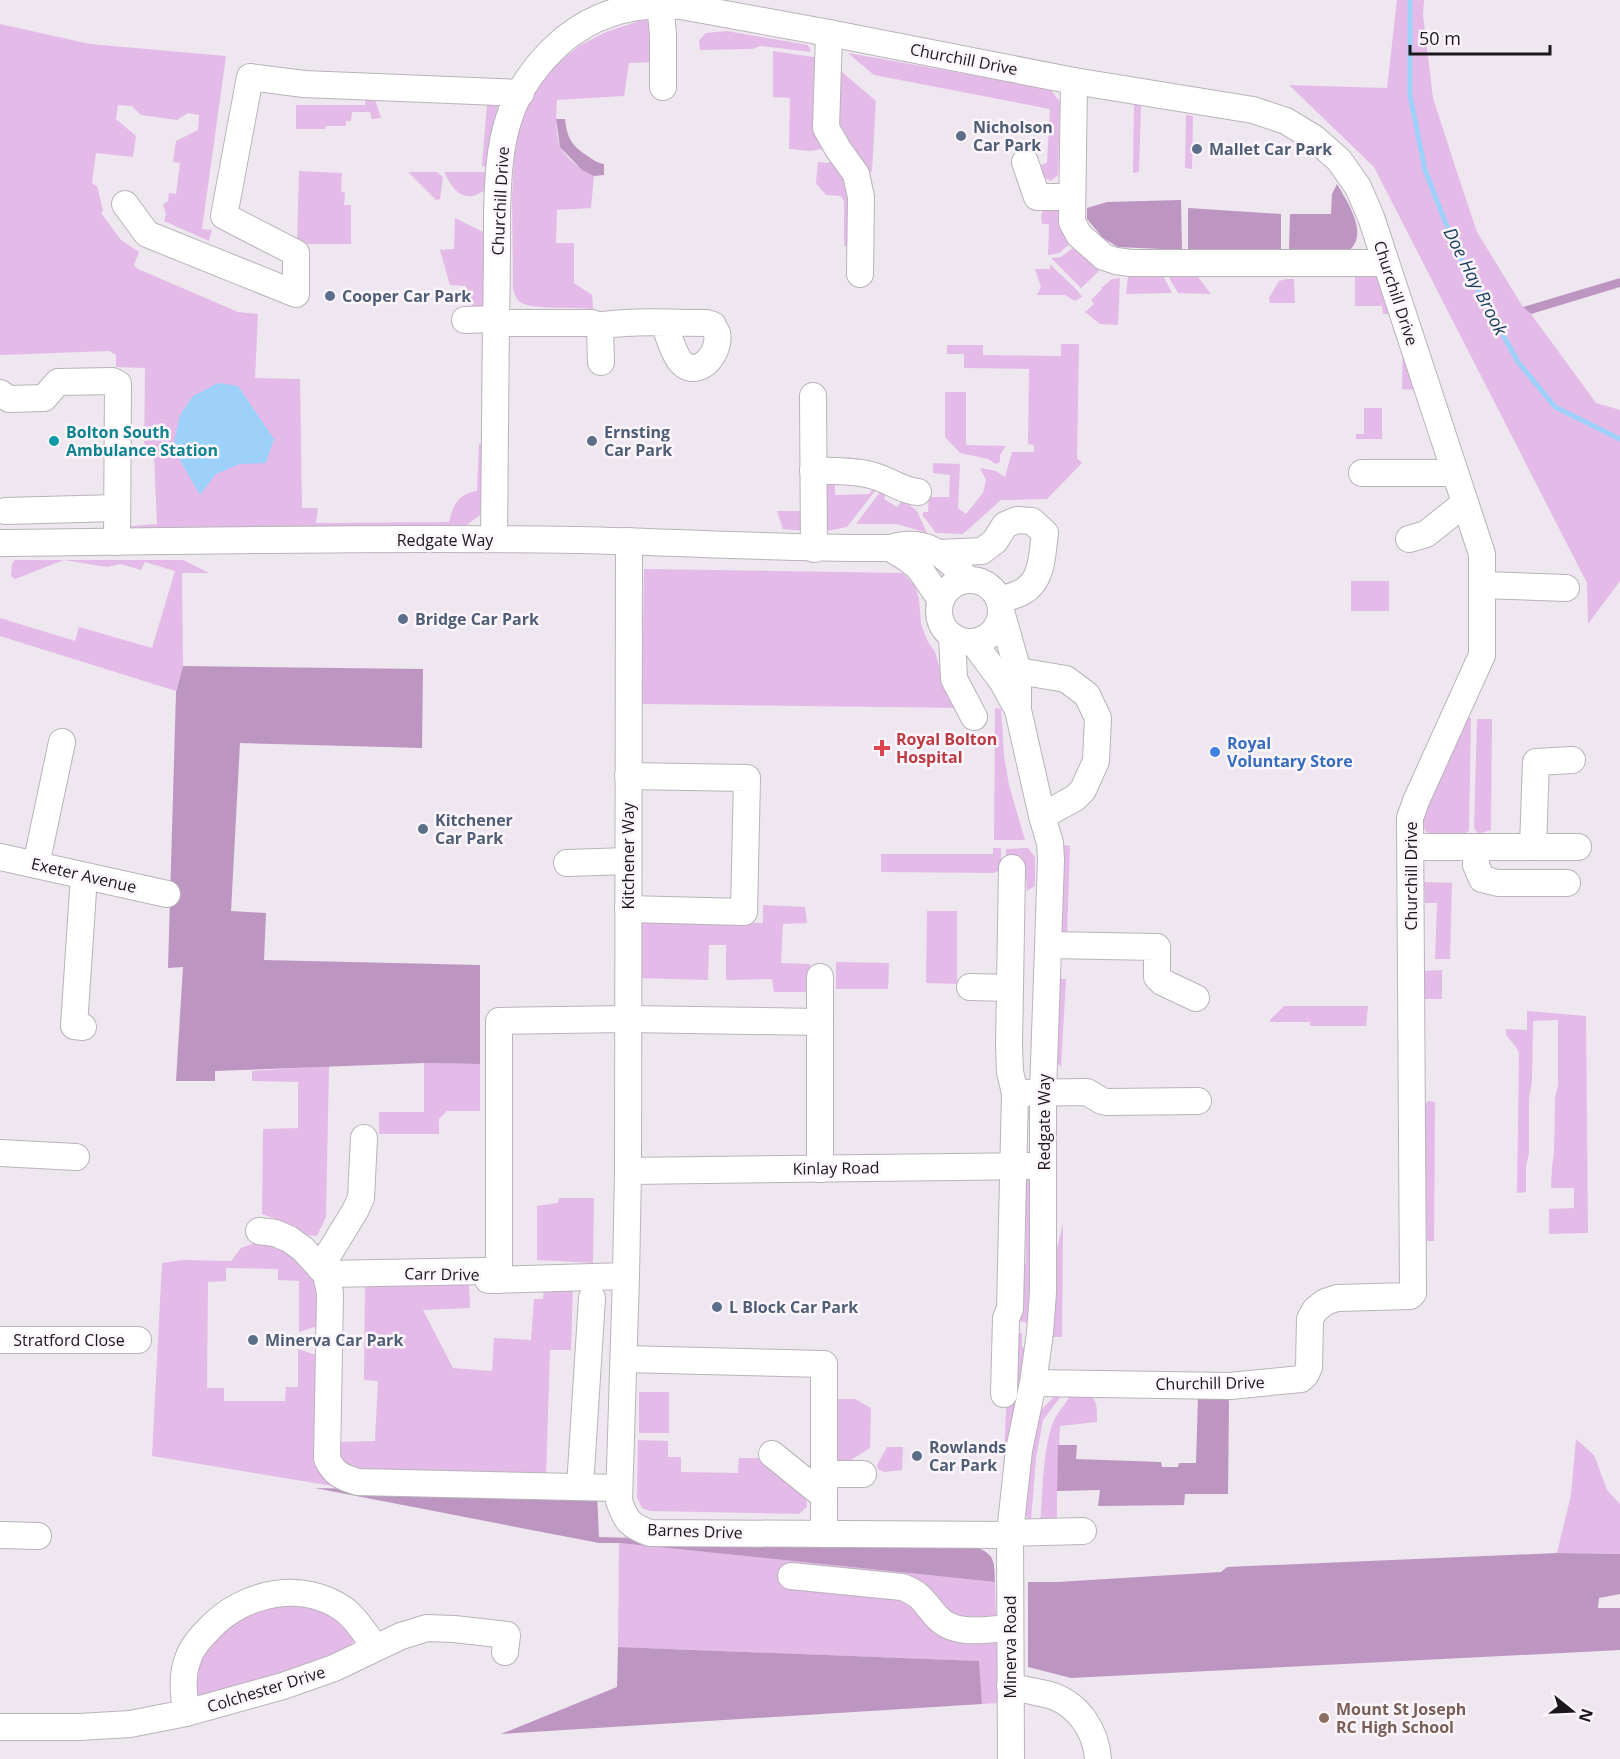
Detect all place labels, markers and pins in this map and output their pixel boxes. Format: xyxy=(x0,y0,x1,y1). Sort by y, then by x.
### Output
place label: Nicholson Car Park xyxy=(973,116,1053,156)
marker: Nicholson Car Park xyxy=(954,129,968,143)
place label: Mallet Car Park xyxy=(1209,138,1332,160)
marker: Mallet Car Park xyxy=(1190,142,1204,156)
place label: Cooper Car Park xyxy=(342,285,471,307)
marker: Cooper Car Park xyxy=(323,289,337,303)
place label: Bolton South Ambulance Station xyxy=(66,421,218,461)
place label: Ernsting Car Park xyxy=(604,421,672,461)
marker: Bolton South Ambulance Station xyxy=(47,434,61,448)
marker: Ernsting Car Park xyxy=(585,434,599,448)
place label: Bridge Car Park xyxy=(415,608,539,630)
marker: Bridge Car Park xyxy=(396,612,410,626)
place label: Royal Bolton Hospital xyxy=(896,728,997,768)
place label: Royal Voluntary Store xyxy=(1227,732,1353,772)
marker: Royal Bolton Hospital xyxy=(873,739,891,757)
marker: Royal Voluntary Store xyxy=(1208,745,1222,759)
place label: Kitchener Car Park xyxy=(435,809,513,849)
marker: Kitchener Car Park xyxy=(416,822,430,836)
place label: L Block Car Park xyxy=(729,1296,858,1318)
marker: L Block Car Park xyxy=(710,1300,724,1314)
place label: Minerva Car Park xyxy=(265,1329,403,1351)
marker: Minerva Car Park xyxy=(246,1333,260,1347)
place label: Rowlands Car Park xyxy=(929,1436,1006,1476)
marker: Rowlands Car Park xyxy=(910,1449,924,1463)
place label: Mount St Joseph RC High School xyxy=(1336,1698,1466,1738)
marker: Mount St Joseph RC High School xyxy=(1317,1711,1331,1725)

